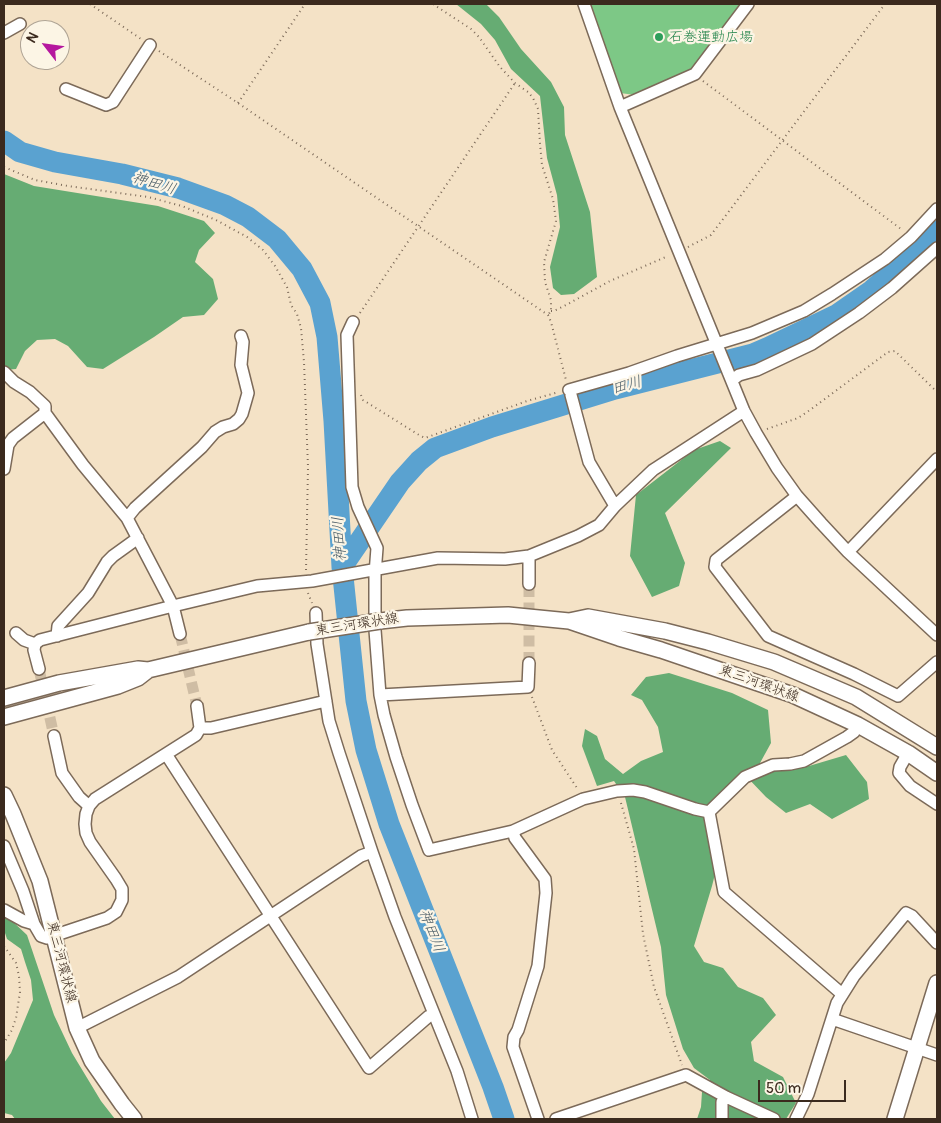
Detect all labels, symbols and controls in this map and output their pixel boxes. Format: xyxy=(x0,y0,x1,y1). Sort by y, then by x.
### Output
north arrow xyxy=(20,20,70,70)
text: N xyxy=(23,29,42,46)
place label: 石巻運動広場 xyxy=(669,29,753,45)
marker: 石巻運動広場 xyxy=(653,31,665,43)
water label: 神田川 xyxy=(130,169,178,199)
water label: 田川 xyxy=(610,373,644,399)
water label: 神田川 xyxy=(329,516,351,562)
street label: 東三河環状線 xyxy=(314,610,400,640)
street label: 東三河環状線 xyxy=(717,662,801,706)
water label: 神田川 xyxy=(415,907,447,955)
street label: 東三河環状線 xyxy=(43,919,79,1005)
scale bar xyxy=(761,1070,848,1102)
text: 50 m xyxy=(766,1079,801,1098)

